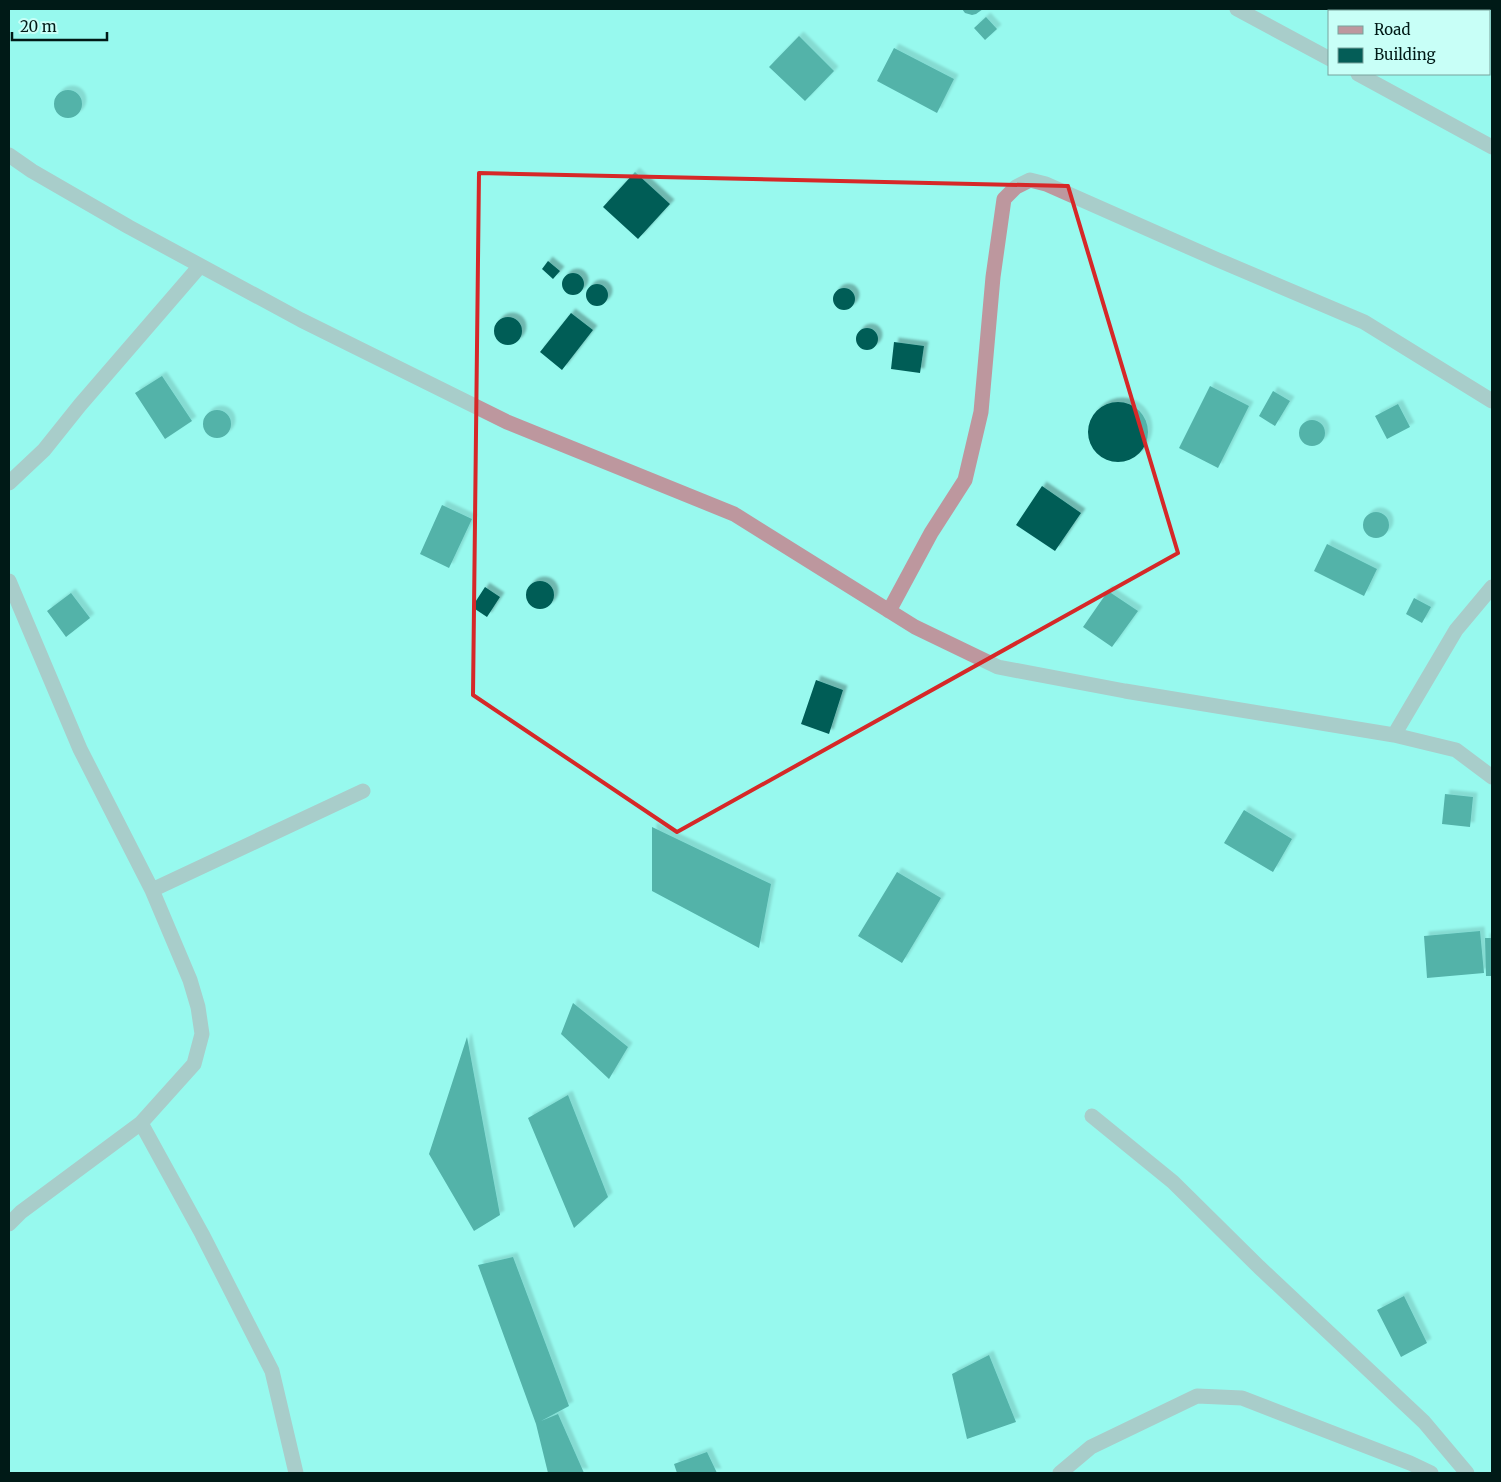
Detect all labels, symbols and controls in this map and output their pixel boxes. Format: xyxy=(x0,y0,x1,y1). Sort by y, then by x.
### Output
scale bar xyxy=(12,10,108,42)
legend xyxy=(1328,10,1491,75)
text: 20 m xyxy=(20,17,57,36)
text: Road xyxy=(1374,20,1410,39)
text: Building xyxy=(1374,45,1436,64)

